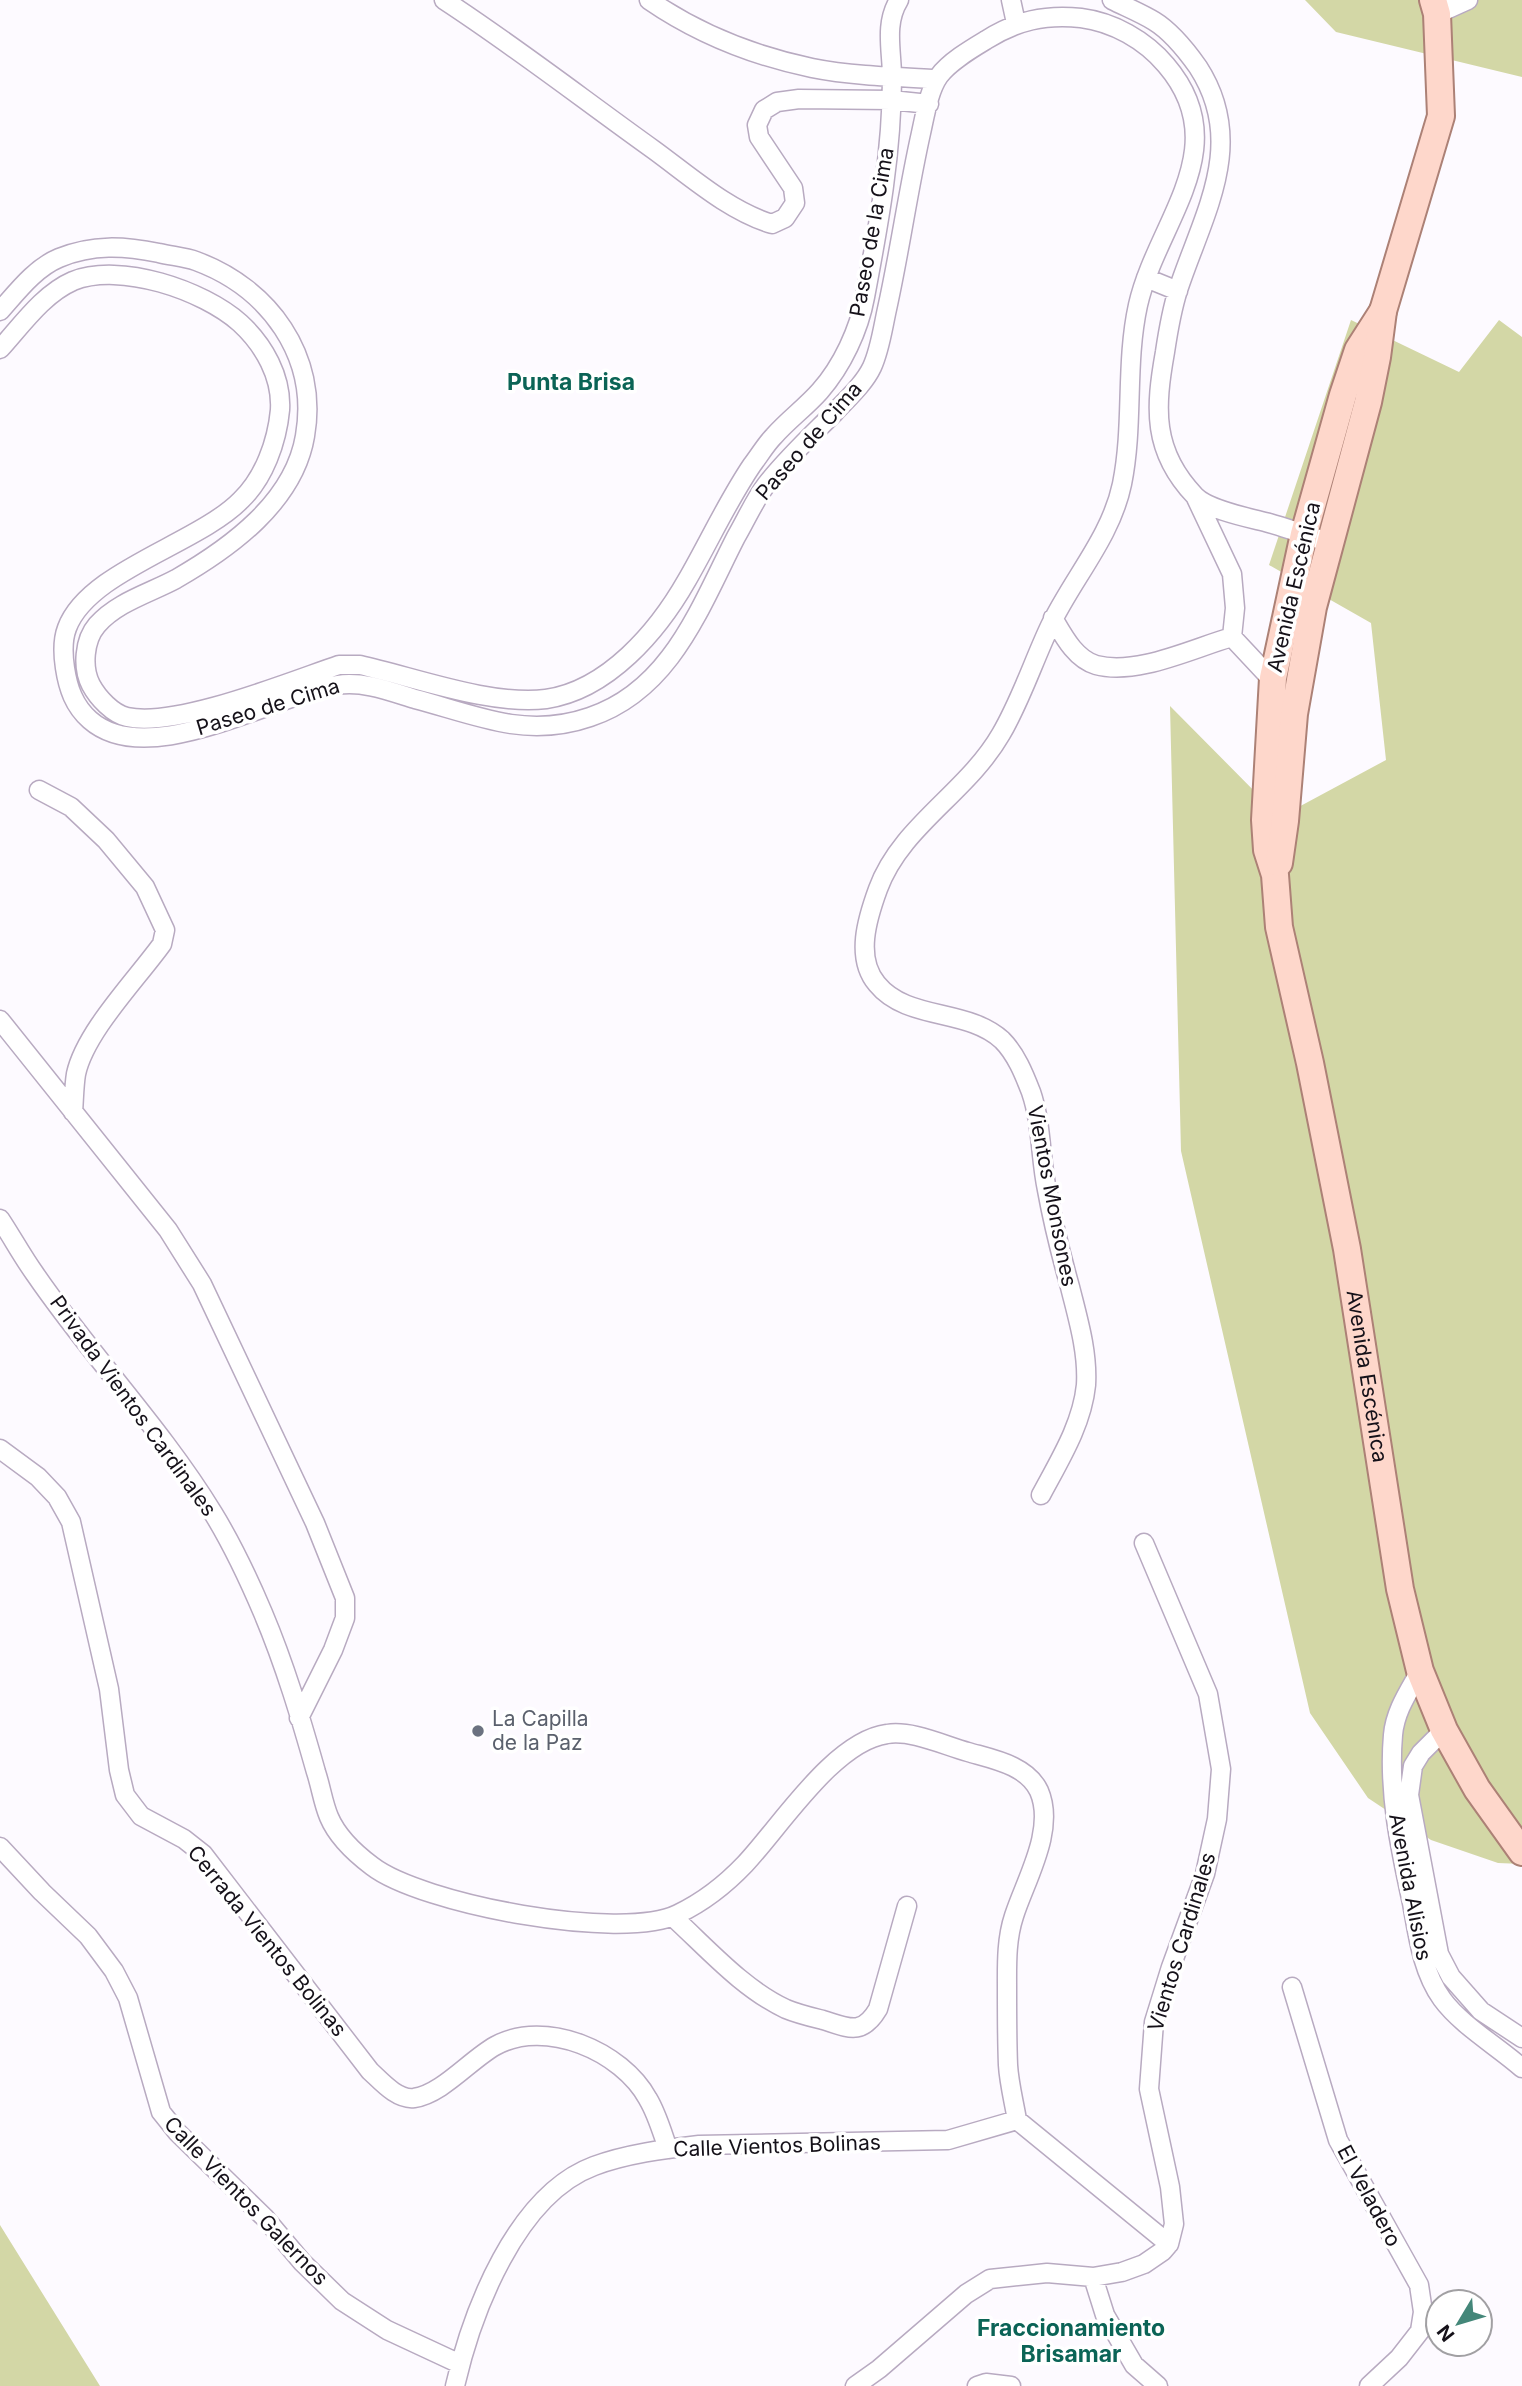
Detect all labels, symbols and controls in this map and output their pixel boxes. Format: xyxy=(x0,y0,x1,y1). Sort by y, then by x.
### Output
street label: Paseo de la Cima xyxy=(844,145,899,319)
district label: Punta Brisa xyxy=(507,368,635,396)
street label: Paseo de Cima xyxy=(750,376,867,505)
street label: Avenida Escénica xyxy=(1262,499,1325,675)
street label: Paseo de Cima xyxy=(193,673,343,740)
street label: Vientos Monsones xyxy=(1023,1103,1082,1289)
street label: Avenida Escénica xyxy=(1342,1288,1393,1464)
street label: Privada Vientos Cardinales xyxy=(45,1291,222,1521)
place label: La Capilla de la Paz xyxy=(492,1706,589,1755)
marker: La Capilla de la Paz xyxy=(470,1723,486,1739)
street label: Avenida Alisios xyxy=(1384,1811,1437,1963)
street label: Cerrada Vientos Bolinas xyxy=(183,1840,352,2041)
street label: Vientos Cardinales xyxy=(1142,1849,1221,2034)
street label: Calle Vientos Galernos xyxy=(159,2111,334,2290)
street label: Calle Vientos Bolinas xyxy=(673,2129,881,2162)
street label: El Veladero xyxy=(1332,2141,1407,2251)
north arrow xyxy=(1424,2288,1494,2358)
district label: Fraccionamiento Brisamar xyxy=(977,2314,1165,2368)
text: N xyxy=(1432,2320,1460,2346)

